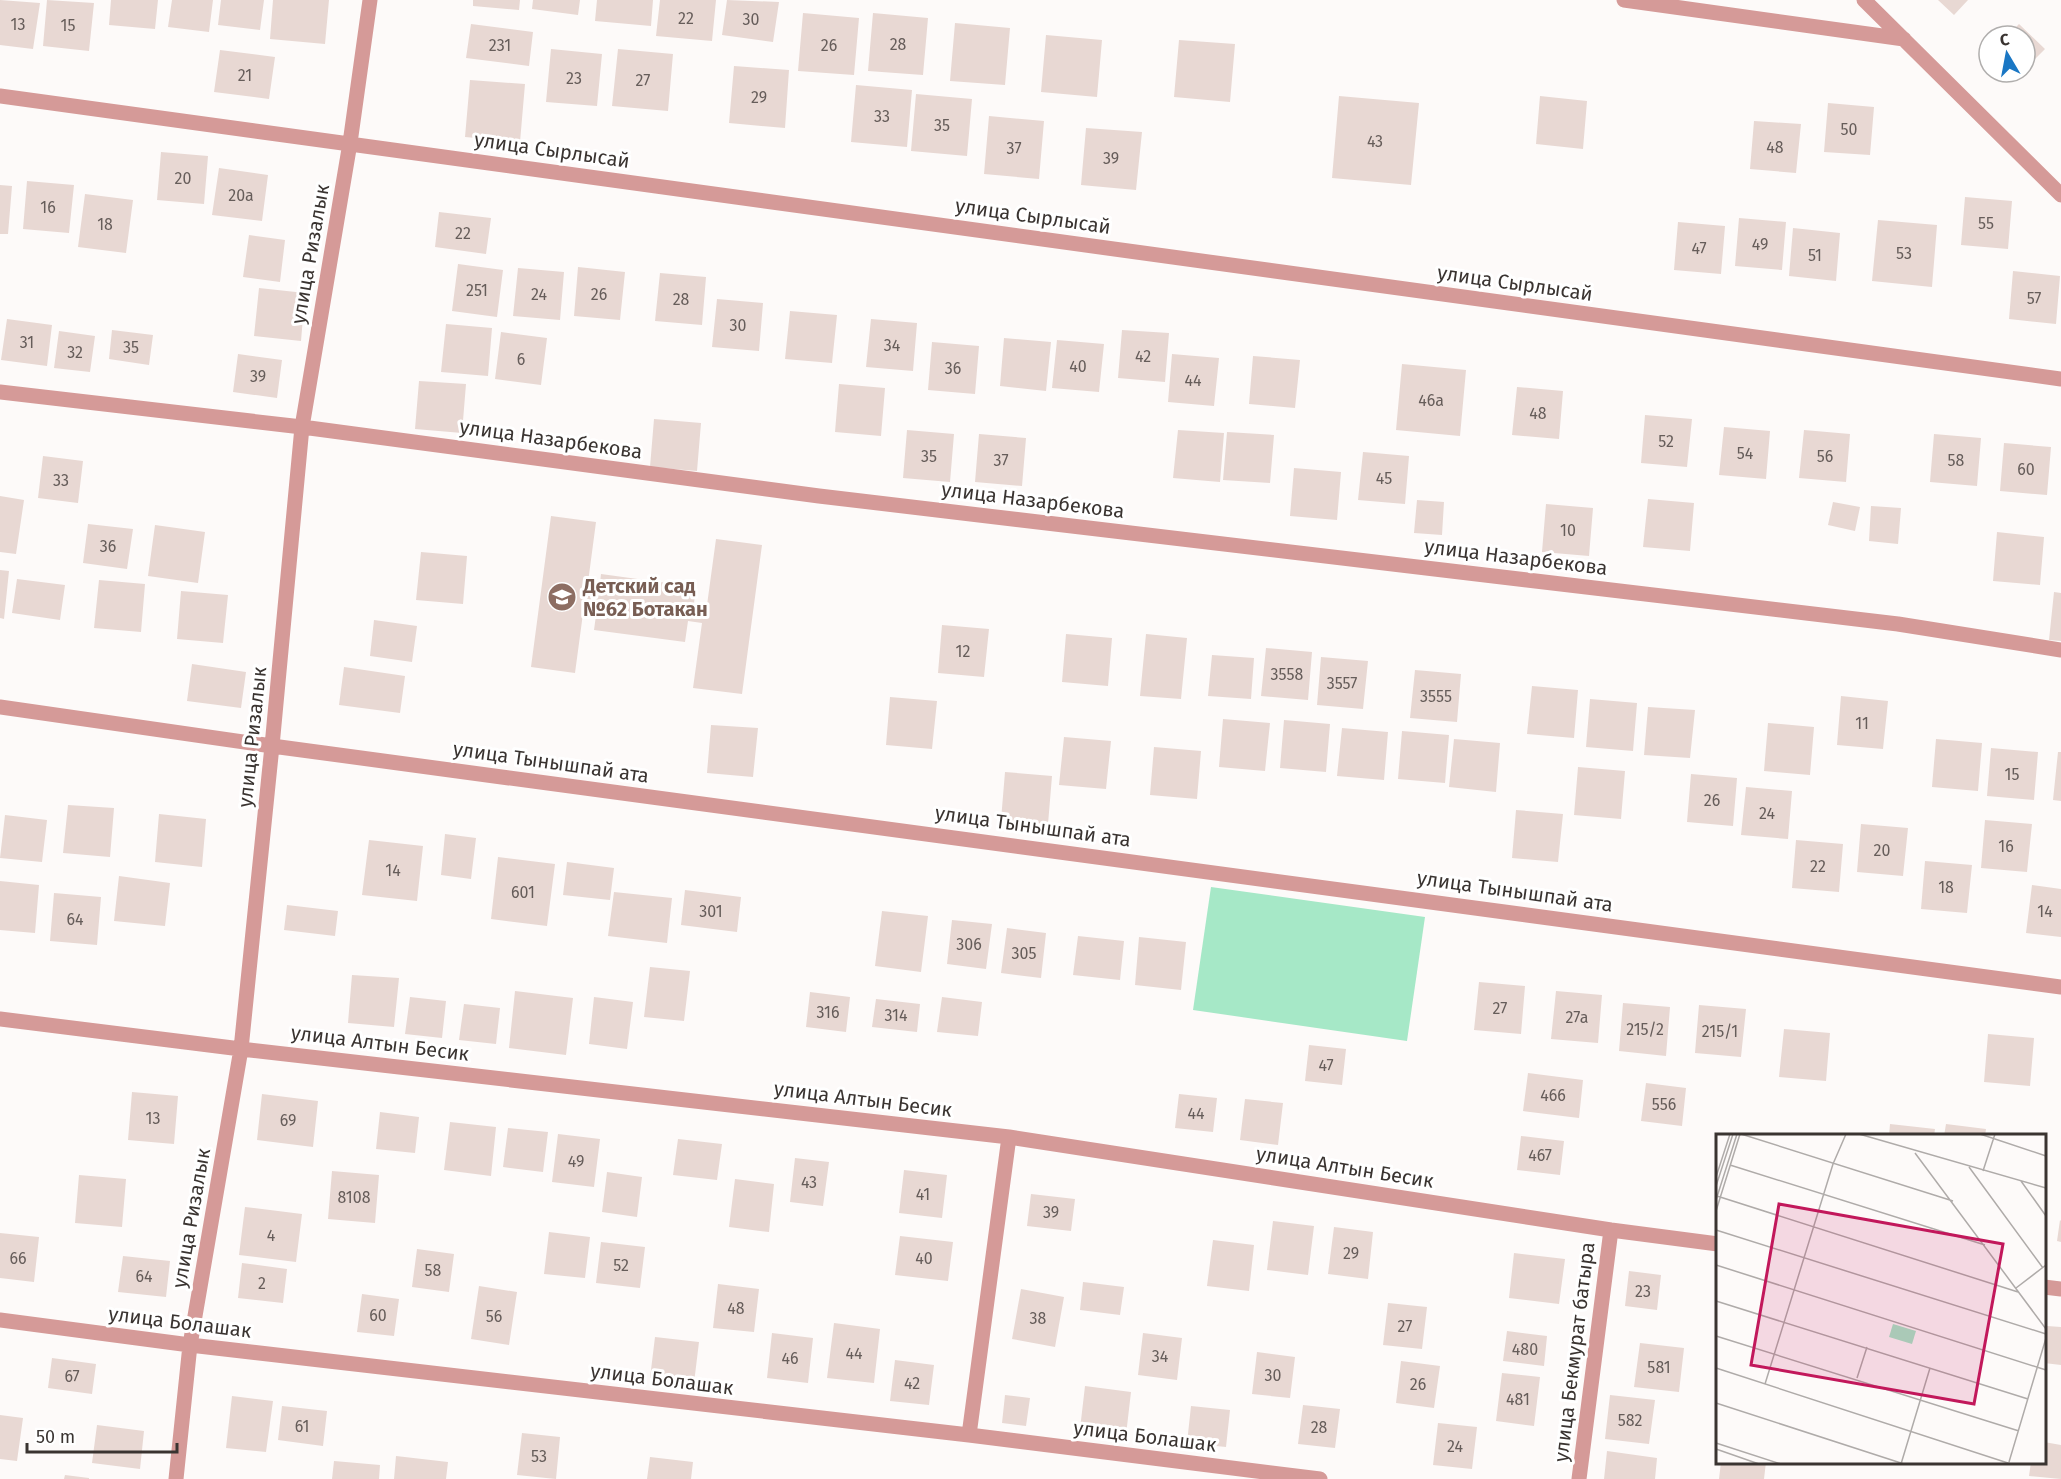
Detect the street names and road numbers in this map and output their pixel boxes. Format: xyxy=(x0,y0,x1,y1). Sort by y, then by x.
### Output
street label: улица Сырлысай xyxy=(473,127,631,173)
street label: улица Ризалык xyxy=(286,182,334,326)
street label: улица Сырлысай xyxy=(954,193,1112,239)
street label: улица Сырлысай xyxy=(1436,260,1594,306)
street label: улица Назарбекова xyxy=(458,414,644,464)
street label: улица Назарбекова xyxy=(940,477,1126,523)
street label: улица Назарбекова xyxy=(1423,534,1609,580)
street label: улица Ризалык xyxy=(233,665,271,809)
street label: улица Тынышпай ата xyxy=(452,736,650,788)
street label: улица Тынышпай ата xyxy=(934,800,1132,852)
street label: улица Тынышпай ата xyxy=(1416,865,1614,917)
street label: улица Алтын Бесик xyxy=(290,1020,471,1066)
street label: улица Алтын Бесик xyxy=(773,1076,954,1122)
street label: улица Алтын Бесик xyxy=(1255,1141,1436,1193)
street label: улица Ризалык xyxy=(167,1146,215,1290)
street label: улица Бекмурат батыра xyxy=(1549,1241,1599,1463)
street label: улица Болашак xyxy=(107,1301,253,1343)
street label: улица Болашак xyxy=(589,1358,735,1400)
street label: улица Болашак xyxy=(1072,1415,1218,1457)

